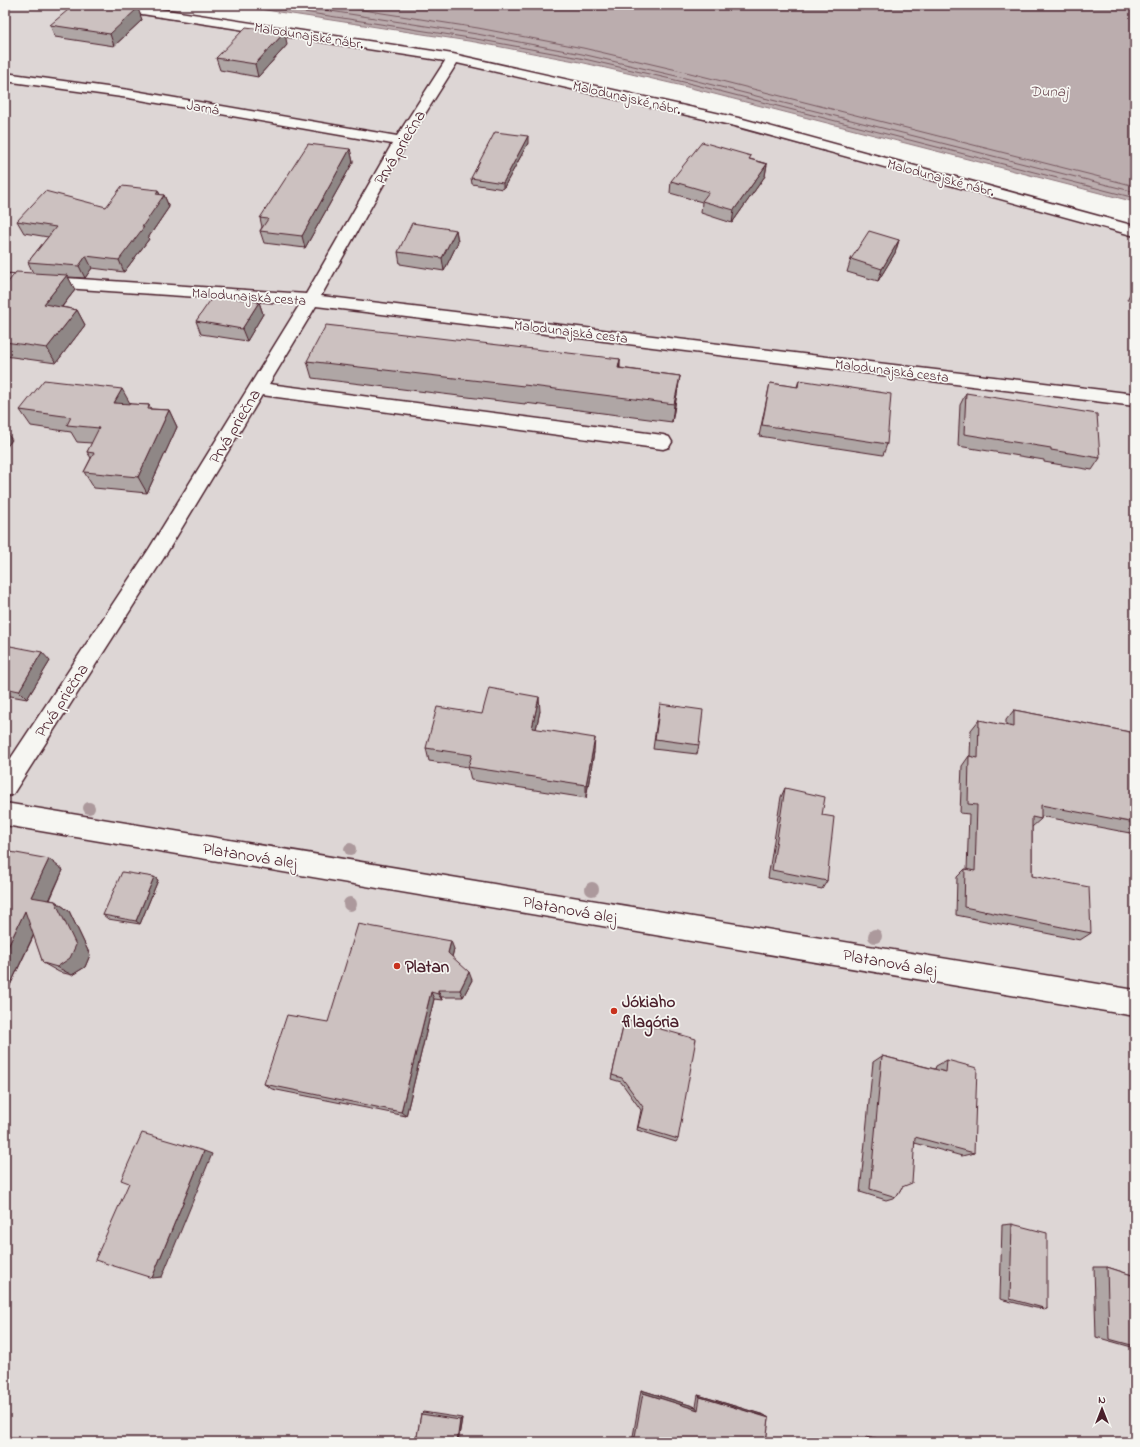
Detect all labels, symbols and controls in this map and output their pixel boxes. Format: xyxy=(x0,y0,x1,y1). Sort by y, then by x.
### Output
street label: Malodunajské nábr. xyxy=(253,17,365,56)
street label: Malodunajské nábr. xyxy=(571,76,683,121)
water label: Dunaj xyxy=(1030,81,1070,103)
street label: Jarná xyxy=(185,95,221,122)
street label: Prvá priečna xyxy=(368,105,433,190)
street label: Malodunajské nábr. xyxy=(885,154,997,203)
street label: Malodunajská cesta xyxy=(191,283,307,312)
street label: Malodunajská cesta xyxy=(513,315,629,350)
street label: Malodunajská cesta xyxy=(834,354,950,389)
street label: Prvá priečna xyxy=(203,384,268,469)
street label: Prvá priečna xyxy=(29,659,96,743)
street label: Platanová alej xyxy=(201,837,299,876)
street label: Platanová alej xyxy=(521,890,619,931)
street label: Platanová alej xyxy=(841,943,939,984)
place label: Platan xyxy=(405,955,450,980)
marker: Platan xyxy=(392,961,402,971)
place label: Jókiaho filagória xyxy=(621,990,679,1037)
marker: Jókiaho filagória xyxy=(609,1006,619,1016)
north arrow xyxy=(1082,1389,1122,1429)
text: N xyxy=(1098,1392,1106,1408)

